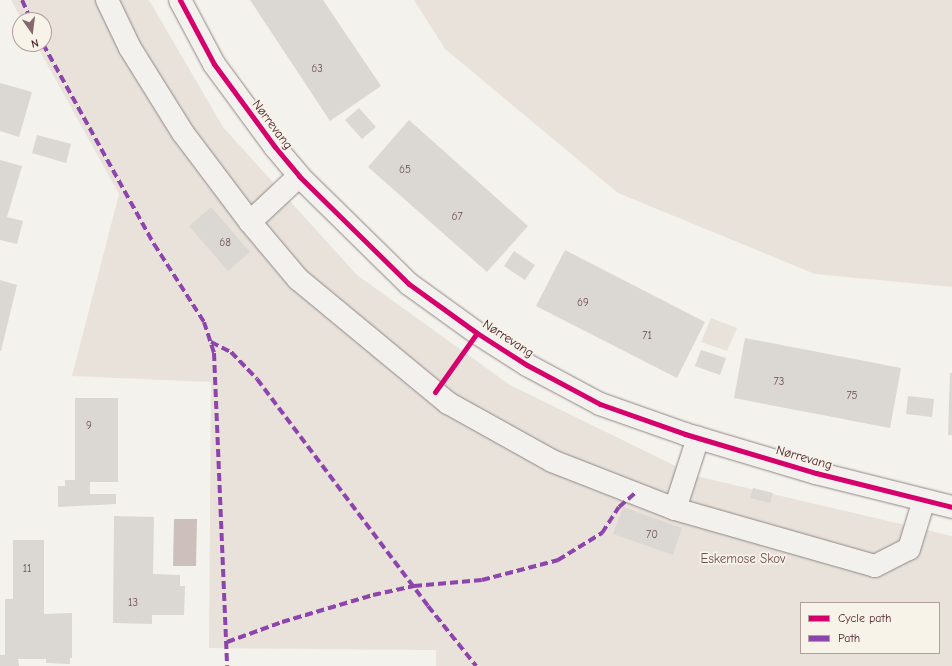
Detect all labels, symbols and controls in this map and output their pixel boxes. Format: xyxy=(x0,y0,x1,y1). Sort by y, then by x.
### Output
north arrow xyxy=(12,12,52,52)
text: N xyxy=(30,36,40,50)
house number: 63 xyxy=(311,62,323,76)
street label: Nørrevang xyxy=(248,97,296,153)
house number: 65 xyxy=(399,163,411,177)
house number: 67 xyxy=(451,210,463,224)
house number: 68 xyxy=(219,236,231,250)
house number: 69 xyxy=(577,296,589,310)
street label: Nørrevang xyxy=(479,317,537,361)
house number: 71 xyxy=(642,329,652,343)
house number: 73 xyxy=(774,375,784,389)
house number: 75 xyxy=(846,389,858,403)
house number: 9 xyxy=(86,419,92,433)
street label: Nørrevang xyxy=(774,443,834,473)
house number: 70 xyxy=(646,528,658,542)
park label: Eskemose Skov xyxy=(701,551,785,567)
house number: 11 xyxy=(23,562,31,576)
house number: 13 xyxy=(128,596,138,610)
legend xyxy=(800,602,940,654)
text: Cycle path xyxy=(838,611,891,625)
text: Path xyxy=(838,631,860,645)

